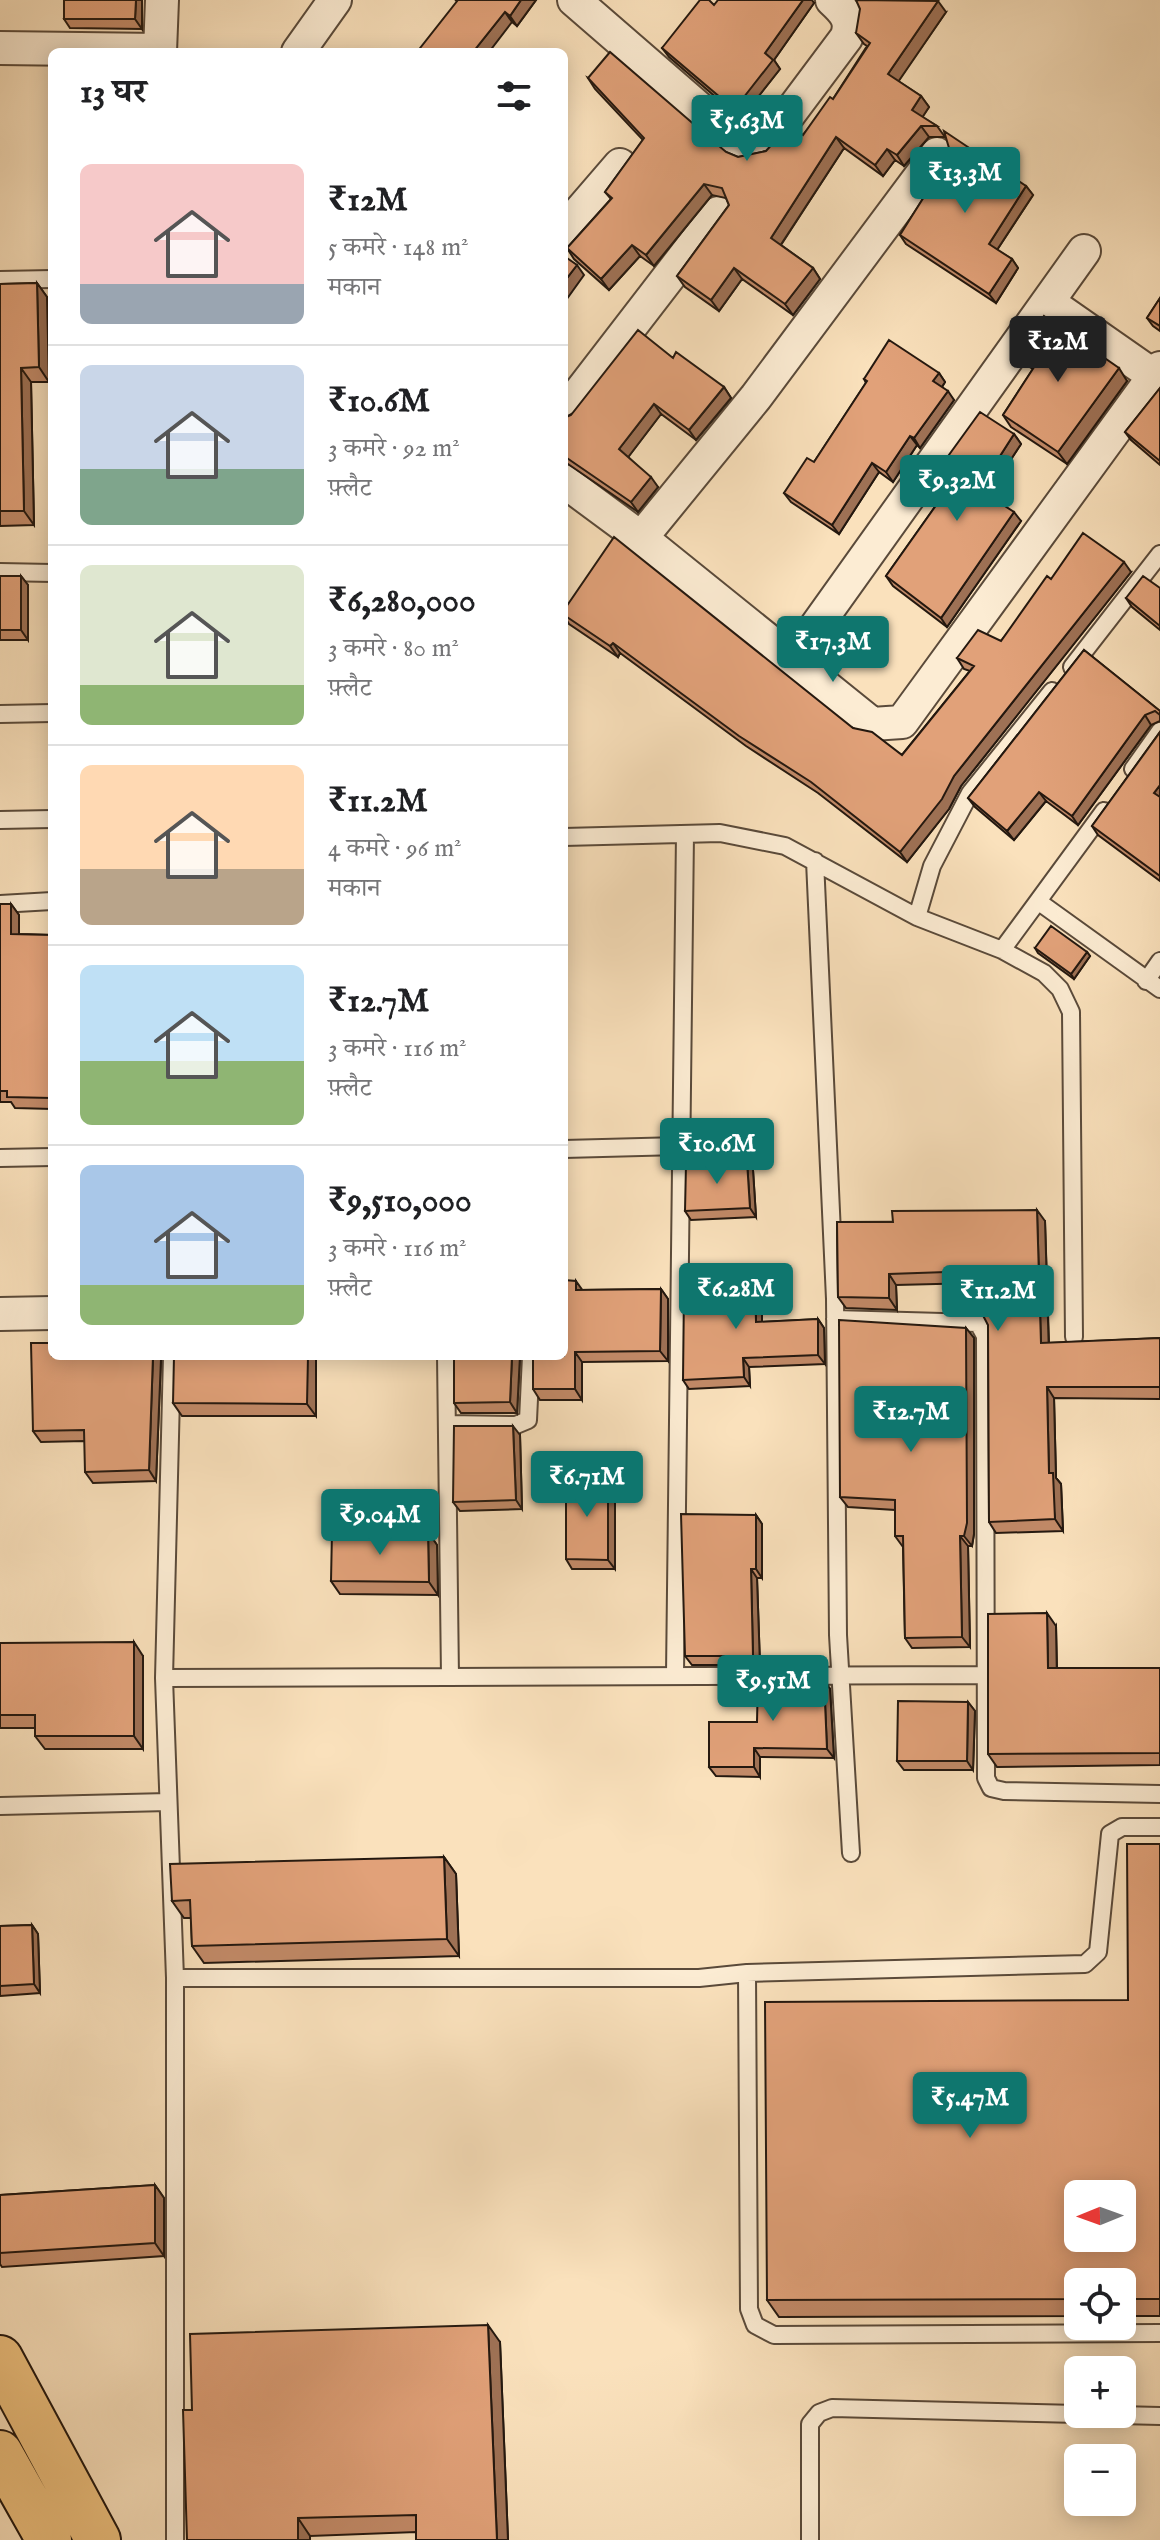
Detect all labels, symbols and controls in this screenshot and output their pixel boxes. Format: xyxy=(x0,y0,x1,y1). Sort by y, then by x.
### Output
text: 13 घर xyxy=(80,71,147,114)
icon: filters xyxy=(492,74,536,118)
pin: ₹5.63M xyxy=(682,95,812,163)
text: ₹5.63M xyxy=(710,104,784,137)
pin: ₹13.3M xyxy=(900,147,1030,215)
text: ₹13.3M xyxy=(928,156,1002,189)
text: ₹12M xyxy=(328,179,408,222)
icon: home xyxy=(144,196,240,292)
text: 5 कमरे · 148 m² xyxy=(328,231,468,264)
text: मकान xyxy=(328,271,381,304)
pin: ₹12M xyxy=(1011,316,1105,384)
text: ₹12M xyxy=(1027,325,1089,358)
text: ₹10.6M xyxy=(328,380,430,423)
icon: home xyxy=(144,397,240,493)
text: 3 कमरे · 92 m² xyxy=(328,432,460,465)
pin: ₹9.32M xyxy=(892,455,1022,523)
text: ₹9.32M xyxy=(918,464,996,497)
text: फ़्लैट xyxy=(328,472,371,505)
text: ₹6,280,000 xyxy=(328,580,476,623)
icon: home xyxy=(144,597,240,693)
pin: ₹17.3M xyxy=(768,616,898,684)
text: ₹17.3M xyxy=(795,625,871,658)
text: 3 कमरे · 80 m² xyxy=(328,632,459,665)
text: फ़्लैट xyxy=(328,672,371,705)
text: ₹11.2M xyxy=(328,780,428,823)
icon: home xyxy=(144,797,240,893)
text: 4 कमरे · 96 m² xyxy=(328,832,462,865)
text: मकान xyxy=(328,872,381,905)
text: ₹12.7M xyxy=(328,980,429,1023)
icon: home xyxy=(144,997,240,1093)
text: 3 कमरे · 116 m² xyxy=(328,1032,467,1065)
text: फ़्लैट xyxy=(328,1072,371,1105)
pin: ₹10.6M xyxy=(652,1118,782,1186)
text: ₹10.6M xyxy=(678,1127,756,1160)
text: ₹9,510,000 xyxy=(328,1180,472,1223)
icon: home xyxy=(144,1197,240,1293)
text: 3 कमरे · 116 m² xyxy=(328,1232,467,1265)
pin: ₹6.28M xyxy=(671,1263,801,1331)
pin: ₹11.2M xyxy=(933,1265,1063,1333)
text: फ़्लैट xyxy=(328,1272,371,1305)
text: ₹6.28M xyxy=(697,1272,775,1305)
text: ₹11.2M xyxy=(960,1274,1036,1307)
pin: ₹12.7M xyxy=(846,1386,976,1454)
text: ₹12.7M xyxy=(872,1395,950,1428)
pin: ₹6.71M xyxy=(522,1451,652,1519)
text: ₹6.71M xyxy=(549,1460,625,1493)
pin: ₹9.04M xyxy=(315,1489,445,1557)
text: ₹9.04M xyxy=(339,1498,421,1531)
pin: ₹9.51M xyxy=(708,1655,838,1723)
text: ₹9.51M xyxy=(735,1664,811,1697)
pin: ₹5.47M xyxy=(905,2072,1035,2140)
text: ₹5.47M xyxy=(931,2081,1009,2114)
north arrow xyxy=(1064,2180,1136,2252)
map controls xyxy=(1064,2180,1136,2516)
button: locate xyxy=(1064,2268,1136,2340)
button: + xyxy=(1064,2356,1136,2428)
button: − xyxy=(1064,2444,1136,2516)

